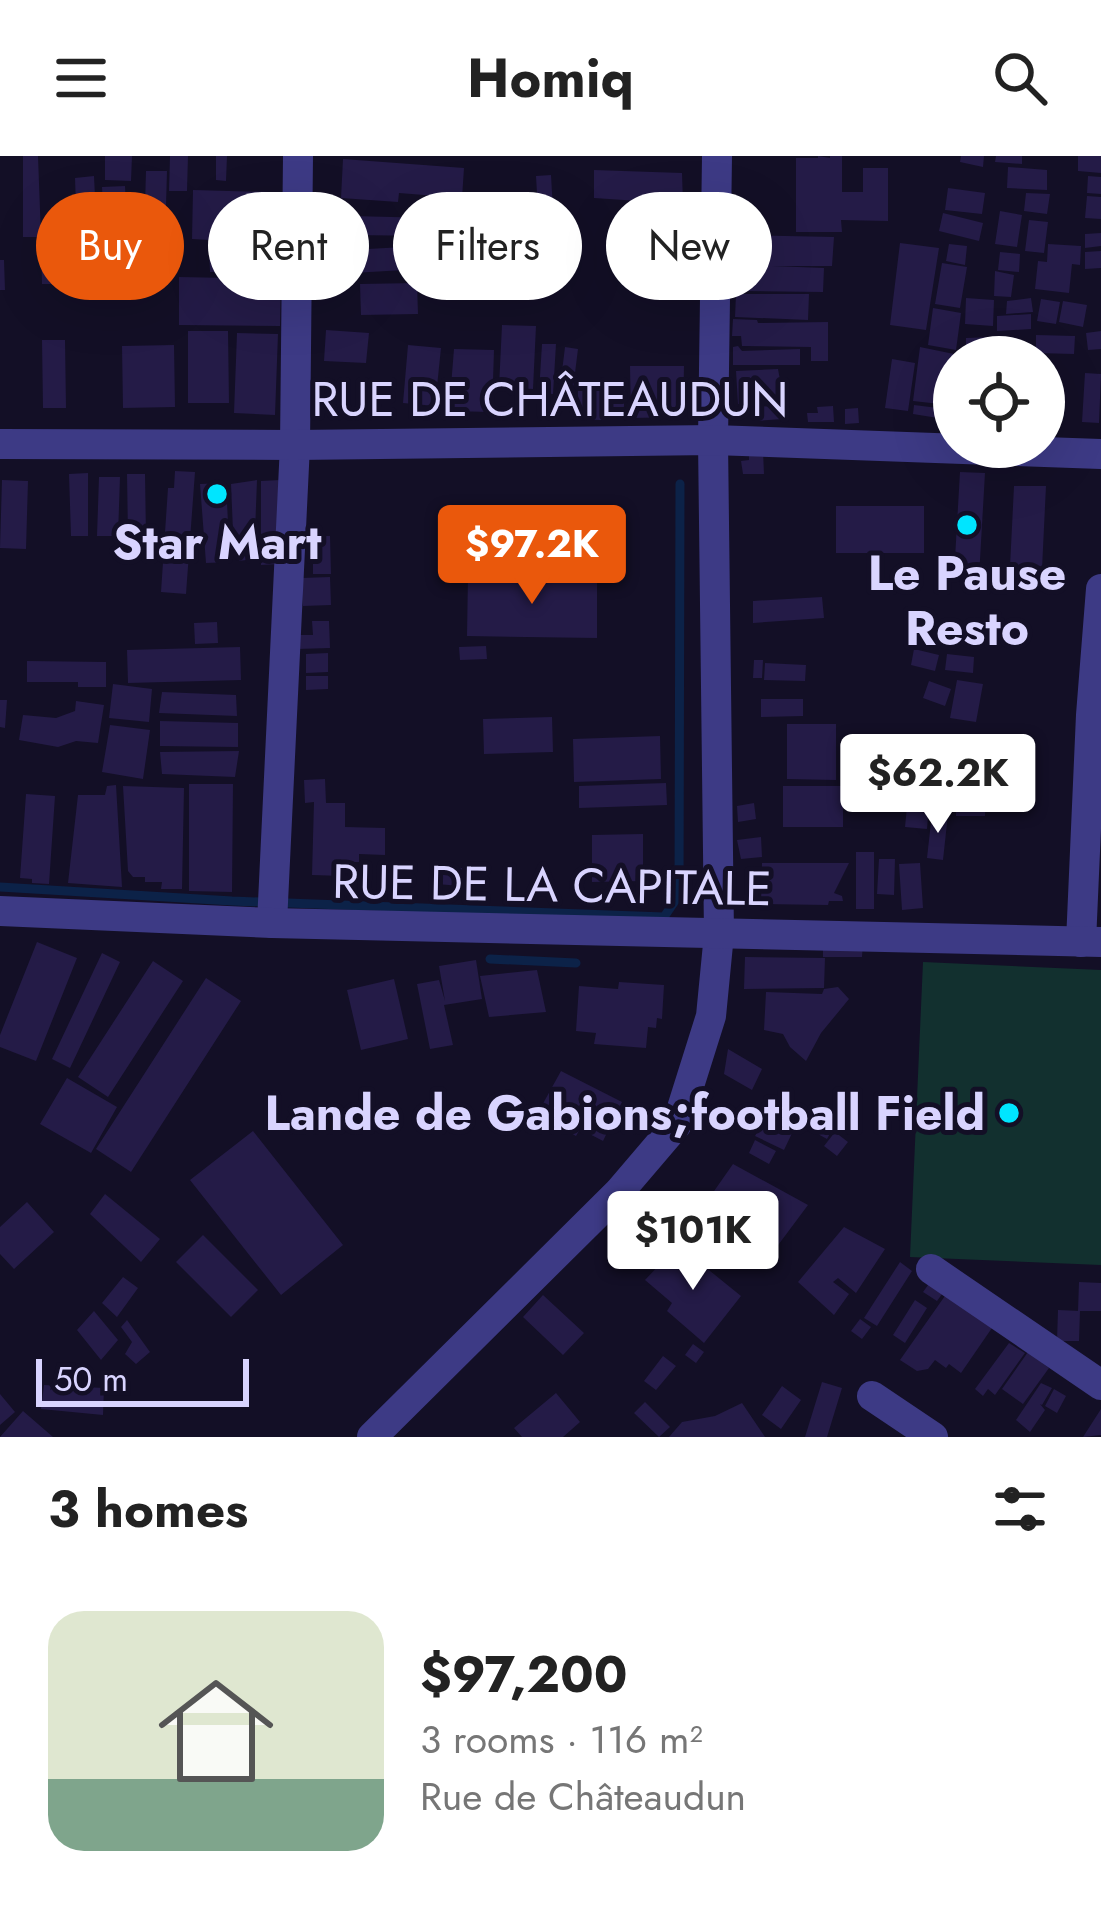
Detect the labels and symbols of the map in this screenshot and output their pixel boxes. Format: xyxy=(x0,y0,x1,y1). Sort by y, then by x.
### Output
street label: RUE DE CHÂTEAUDUN xyxy=(311,365,789,434)
marker: Star Mart xyxy=(204,481,230,507)
pin: $97.2K xyxy=(434,505,630,607)
place label: Star Mart xyxy=(113,508,322,577)
marker: Le Pause Resto xyxy=(954,512,980,538)
place label: Le Pause Resto xyxy=(868,539,1066,663)
pin: $62.2K xyxy=(840,734,1036,836)
street label: RUE DE LA CAPITALE xyxy=(332,847,772,923)
place label: Lande de Gabions;football Field xyxy=(265,1079,985,1148)
marker: Lande de Gabions;football Field xyxy=(996,1100,1022,1126)
pin: $101K xyxy=(609,1191,777,1293)
scale bar xyxy=(36,1353,249,1406)

